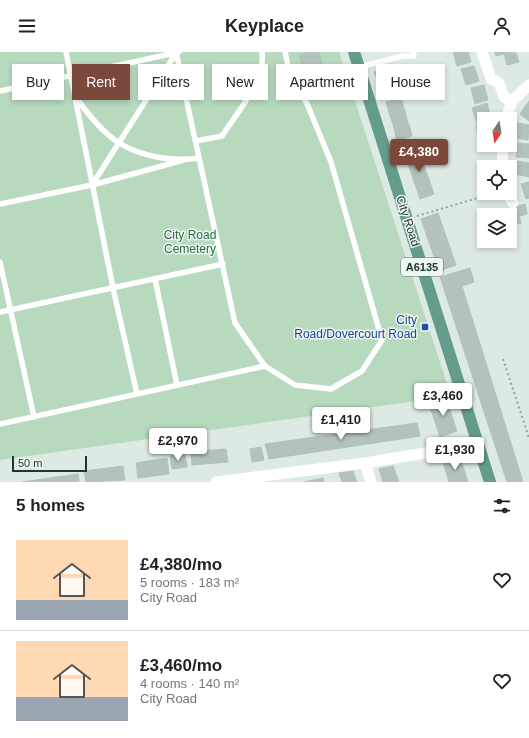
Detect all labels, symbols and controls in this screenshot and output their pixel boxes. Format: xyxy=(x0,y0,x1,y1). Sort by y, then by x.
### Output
icon: menu xyxy=(16,15,38,37)
icon: person xyxy=(491,15,513,37)
text: Keyplace xyxy=(225,16,304,36)
chip: Buy xyxy=(12,64,64,100)
chip: Rent xyxy=(72,64,130,100)
chip: Filters xyxy=(138,64,204,100)
chip: New xyxy=(212,64,268,100)
chip: Apartment xyxy=(276,64,368,100)
chip: House xyxy=(376,64,445,100)
north arrow xyxy=(477,112,517,152)
map controls xyxy=(477,112,517,248)
pin: £4,380 xyxy=(386,139,452,173)
text: £4,380 xyxy=(399,144,439,159)
button: locate xyxy=(477,160,517,200)
street label: City Road xyxy=(393,194,423,248)
button: layers xyxy=(477,208,517,248)
park label: City Road Cemetery xyxy=(164,228,216,256)
road number: A6135 xyxy=(401,258,443,276)
place label: City Road/Dovercourt Road xyxy=(294,313,417,341)
marker: City Road/Dovercourt Road xyxy=(420,322,430,332)
pin: £3,460 xyxy=(410,383,476,417)
text: £3,460 xyxy=(423,388,463,403)
pin: £1,410 xyxy=(308,407,374,441)
text: £1,410 xyxy=(321,412,361,427)
pin: £2,970 xyxy=(145,428,211,462)
text: £2,970 xyxy=(158,433,198,448)
pin: £1,930 xyxy=(422,437,488,471)
text: £1,930 xyxy=(435,442,475,457)
scale bar xyxy=(12,454,87,473)
text: 50 m xyxy=(18,457,42,469)
icon: filters xyxy=(491,495,513,517)
text: 5 homes xyxy=(16,496,85,515)
text: £4,380/mo xyxy=(140,555,222,574)
icon: home xyxy=(48,556,96,604)
icon: heart xyxy=(491,569,513,591)
text: 5 rooms · 183 m² xyxy=(140,575,239,590)
text: City Road xyxy=(140,590,197,605)
text: £3,460/mo xyxy=(140,656,222,675)
icon: home xyxy=(48,657,96,705)
icon: heart xyxy=(491,670,513,692)
text: 4 rooms · 140 m² xyxy=(140,676,239,691)
text: City Road xyxy=(140,691,197,706)

